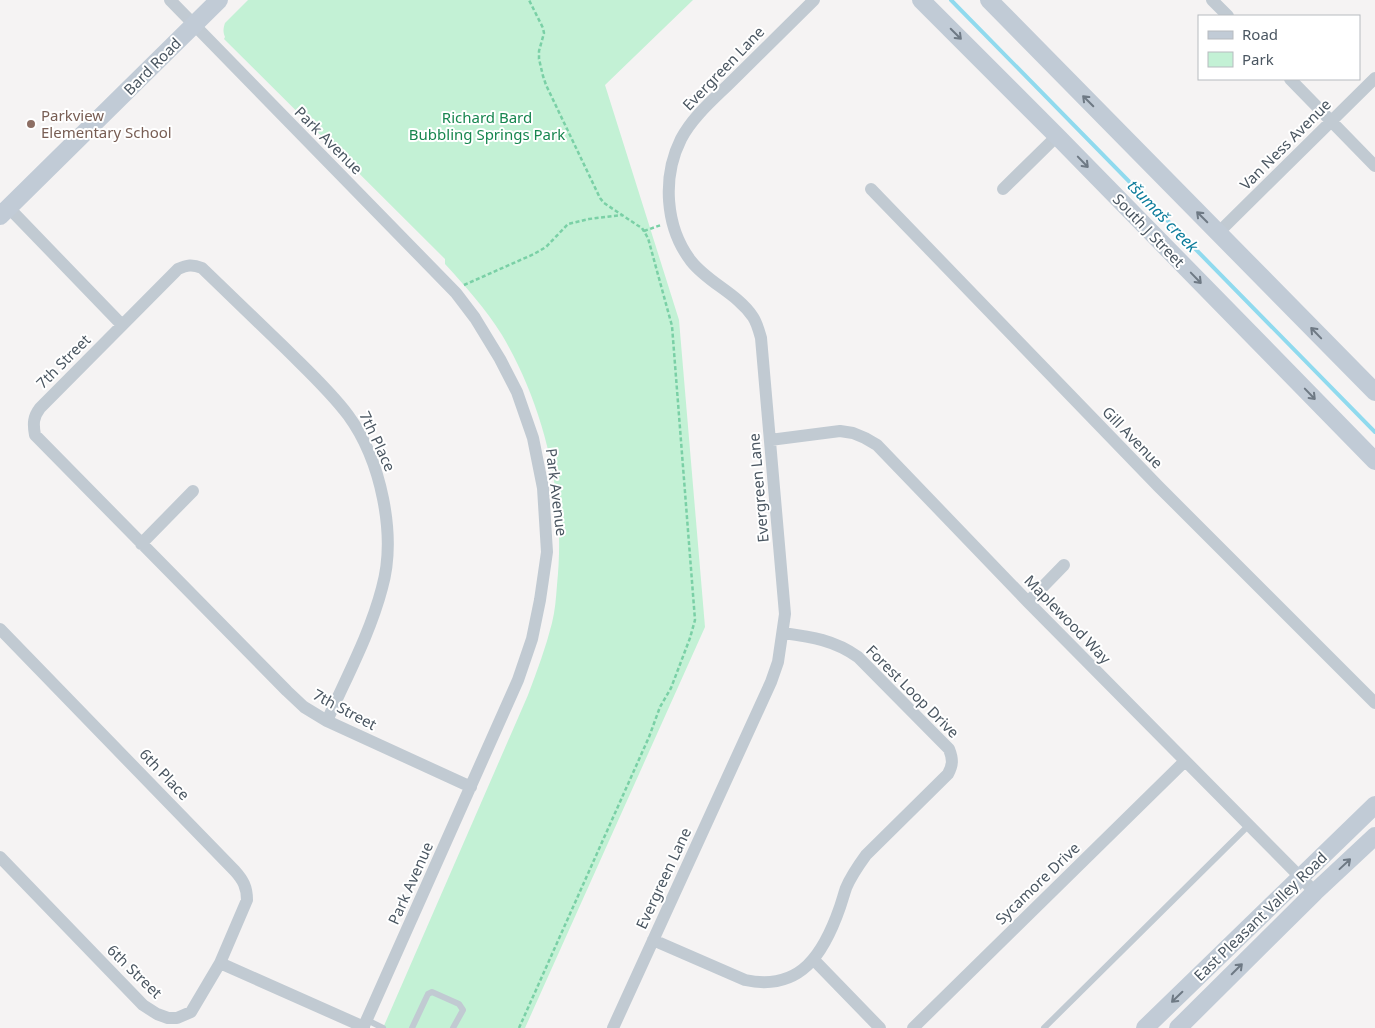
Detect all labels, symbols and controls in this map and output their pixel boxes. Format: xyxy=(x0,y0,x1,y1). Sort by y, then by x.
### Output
legend xyxy=(1198,15,1360,80)
street label: Evergreen Lane xyxy=(678,22,768,114)
text: Road xyxy=(1242,24,1278,44)
one-way arrow xyxy=(950,28,962,41)
street label: Bard Road xyxy=(119,33,185,99)
text: Park xyxy=(1242,49,1274,69)
street label: Van Ness Avenue xyxy=(1235,94,1335,194)
one-way arrow xyxy=(1082,95,1095,107)
street label: Park Avenue xyxy=(291,102,367,178)
place label: Parkview Elementary School xyxy=(41,105,172,142)
park label: Richard Bard Bubbling Springs Park xyxy=(409,107,565,144)
marker: Parkview Elementary School xyxy=(25,118,37,130)
one-way arrow xyxy=(1077,156,1089,168)
water label: tšumaš creek xyxy=(1123,175,1204,258)
street label: South J Street xyxy=(1109,189,1190,272)
one-way arrow xyxy=(1197,211,1209,223)
one-way arrow xyxy=(1190,272,1202,284)
one-way arrow xyxy=(1310,326,1322,339)
street label: 7th Street xyxy=(32,329,95,392)
one-way arrow xyxy=(1304,388,1316,401)
street label: Gill Avenue xyxy=(1098,402,1168,472)
street label: 7th Place xyxy=(355,408,401,474)
street label: Evergreen Lane xyxy=(743,432,773,544)
street label: Park Avenue xyxy=(542,447,572,537)
street label: Maplewood Way xyxy=(1020,570,1116,668)
street label: Forest Loop Drive xyxy=(862,640,964,742)
street label: 7th Street xyxy=(310,684,381,734)
street label: 6th Place xyxy=(136,744,194,804)
street label: Evergreen Lane xyxy=(631,824,695,932)
street label: Sycamore Drive xyxy=(991,838,1083,928)
street label: Park Avenue xyxy=(383,839,437,927)
street label: East Pleasant Valley Road xyxy=(1189,847,1331,985)
one-way arrow xyxy=(1339,858,1351,870)
street label: 6th Street xyxy=(103,940,167,1003)
one-way arrow xyxy=(1231,963,1244,975)
one-way arrow xyxy=(1171,991,1183,1003)

